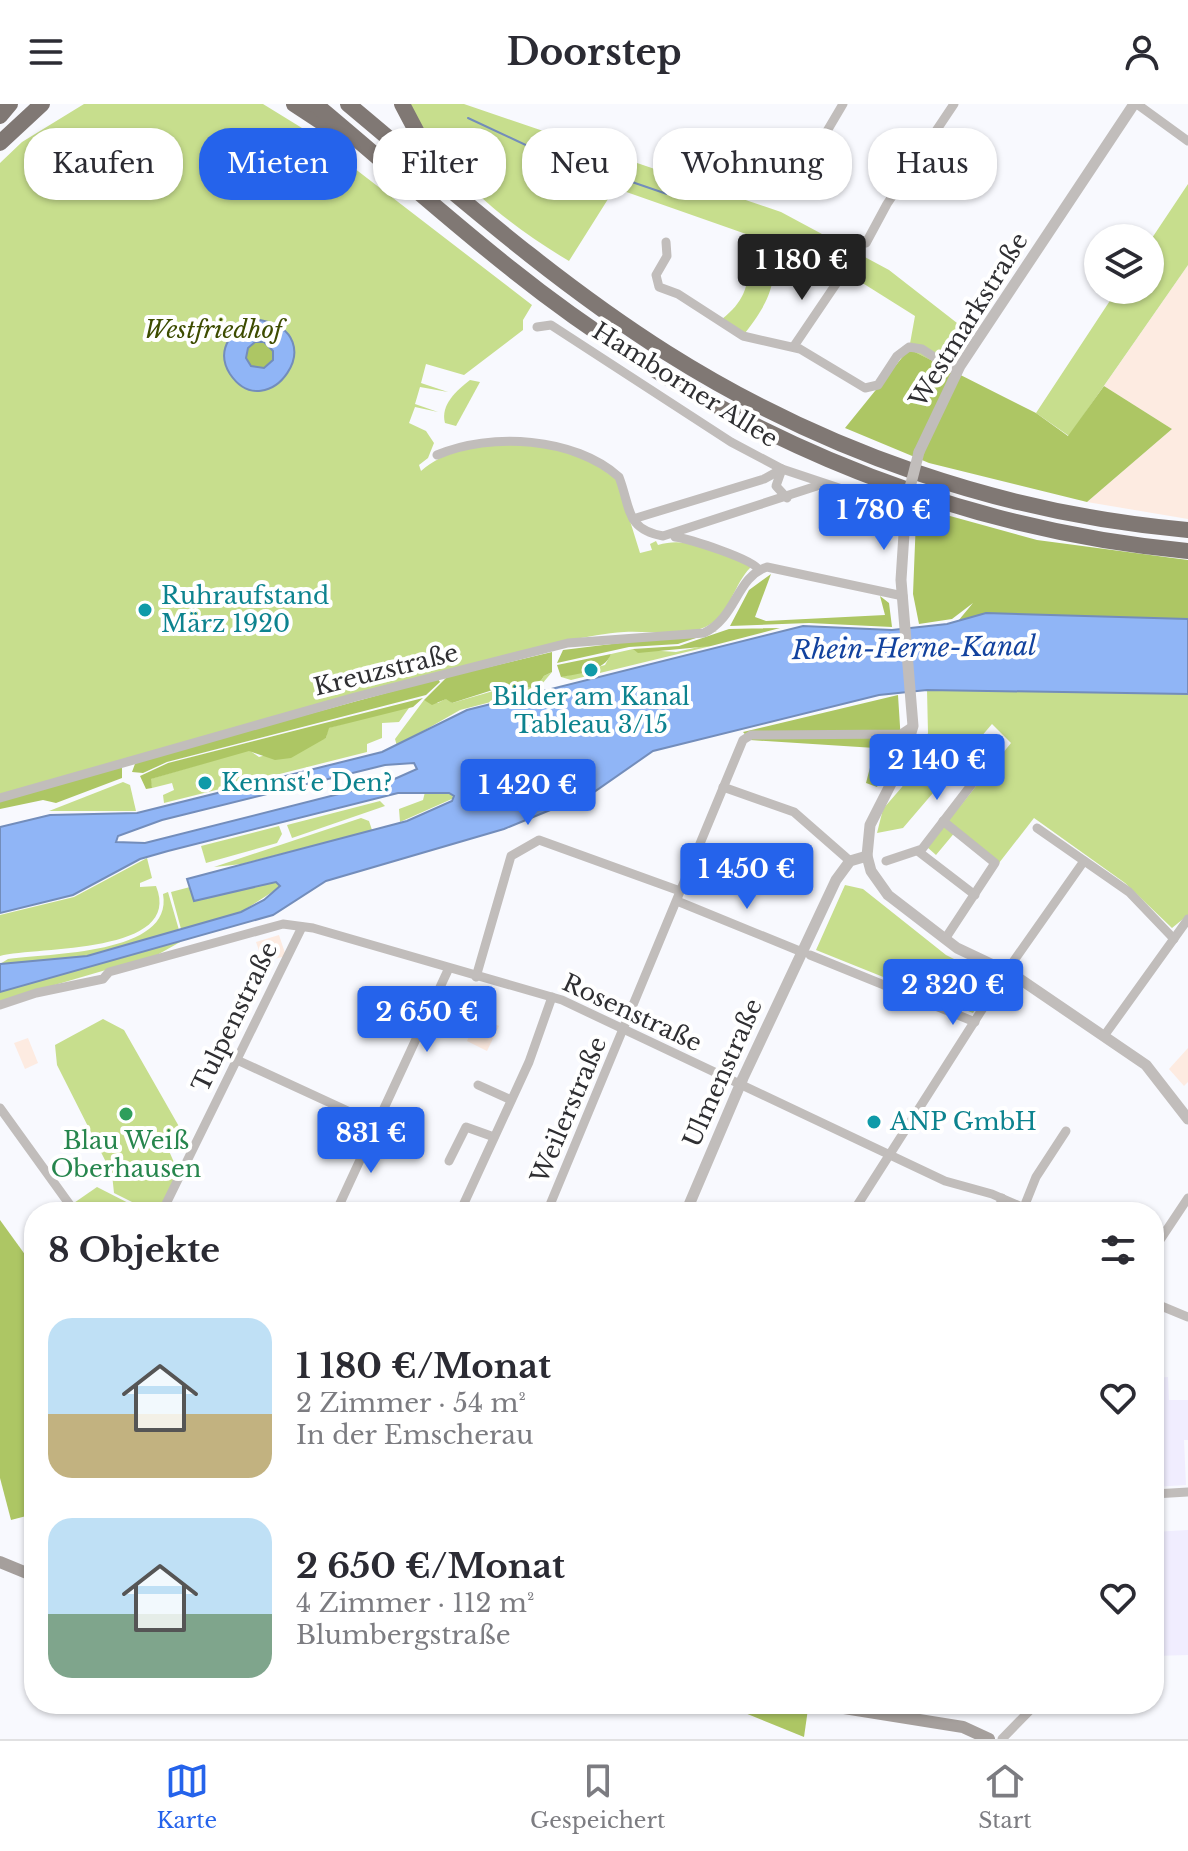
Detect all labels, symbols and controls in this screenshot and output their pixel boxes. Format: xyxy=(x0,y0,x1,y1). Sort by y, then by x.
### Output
icon: menu xyxy=(24,30,68,74)
text: Doorstep xyxy=(506,30,682,75)
icon: person xyxy=(1120,30,1164,74)
chip: Kaufen xyxy=(24,128,183,200)
chip: Mieten xyxy=(199,128,357,200)
chip: Filter xyxy=(373,128,506,200)
chip: Neu xyxy=(522,128,637,200)
chip: Wohnung xyxy=(653,128,852,200)
chip: Haus xyxy=(868,128,997,200)
map controls xyxy=(1084,224,1164,304)
button: layers xyxy=(1084,224,1164,304)
street label: Westmarkstraße xyxy=(903,227,1034,413)
pin: 1 180 € xyxy=(728,234,876,302)
text: 1 180 € xyxy=(756,244,848,276)
park label: Westfriedhof xyxy=(144,315,287,344)
street label: Hamborner Allee xyxy=(587,316,783,453)
pin: 1 780 € xyxy=(810,484,958,552)
text: 1 780 € xyxy=(837,494,931,526)
place label: Ruhraufstand März 1920 xyxy=(161,581,329,638)
marker: Ruhraufstand März 1920 xyxy=(136,601,154,619)
water label: Rhein-Herne-Kanal xyxy=(790,630,1037,666)
street label: Kreuzstraße xyxy=(311,638,461,701)
marker: Bilder am Kanal Tableau 3/15 xyxy=(582,661,600,679)
place label: Bilder am Kanal Tableau 3/15 xyxy=(492,682,690,739)
pin: 2 140 € xyxy=(863,734,1011,802)
text: 2 140 € xyxy=(888,744,986,776)
pin: 1 420 € xyxy=(454,759,602,827)
place label: Kennst'e Den? xyxy=(221,768,392,797)
text: 1 420 € xyxy=(479,769,577,801)
marker: Kennst'e Den? xyxy=(196,774,214,792)
pin: 1 450 € xyxy=(673,843,821,911)
text: 1 450 € xyxy=(698,853,796,885)
street label: Tulpenstraße xyxy=(186,937,283,1096)
pin: 2 320 € xyxy=(879,959,1027,1027)
street label: Rosenstraße xyxy=(558,968,707,1057)
text: 2 320 € xyxy=(901,969,1005,1001)
pin: 2 650 € xyxy=(353,986,501,1054)
street label: Ulmenstraße xyxy=(677,994,768,1151)
text: 2 650 € xyxy=(375,996,479,1028)
street label: Weilerstraße xyxy=(524,1032,612,1188)
marker: Blau Weiß Oberhausen xyxy=(117,1105,135,1123)
pin: 831 € xyxy=(315,1107,427,1175)
place label: ANP GmbH xyxy=(889,1107,1037,1136)
marker: ANP GmbH xyxy=(865,1113,883,1131)
text: 831 € xyxy=(335,1117,407,1149)
place label: Blau Weiß Oberhausen xyxy=(51,1126,201,1183)
icon: filters xyxy=(1096,1228,1140,1272)
text: 8 Objekte xyxy=(48,1229,220,1271)
text: 1 180 €/Monat xyxy=(296,1345,551,1387)
icon: home xyxy=(112,1350,208,1446)
icon: heart xyxy=(1096,1376,1140,1420)
text: 2 Zimmer · 54 m² xyxy=(296,1387,526,1419)
text: In der Emscherau xyxy=(296,1419,533,1451)
text: 2 650 €/Monat xyxy=(296,1545,565,1587)
icon: home xyxy=(112,1550,208,1646)
icon: heart xyxy=(1096,1576,1140,1620)
text: 4 Zimmer · 112 m² xyxy=(296,1587,534,1619)
text: Blumbergstraße xyxy=(296,1619,511,1651)
tab: Karte xyxy=(156,1759,217,1834)
tab: Gespeichert xyxy=(530,1759,665,1834)
tab: Start xyxy=(978,1759,1032,1834)

